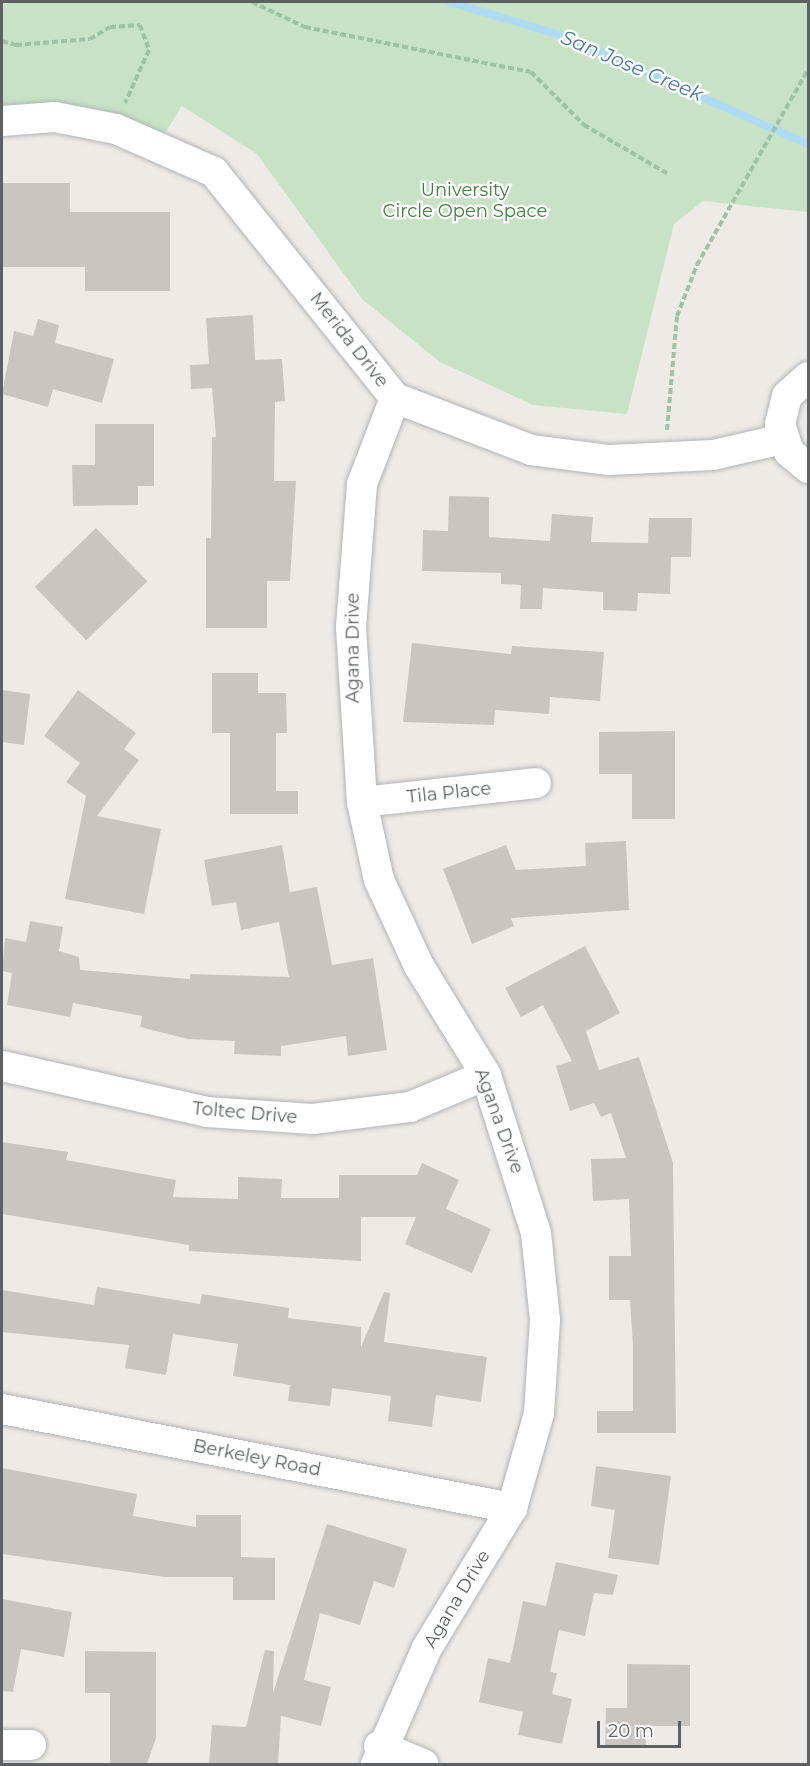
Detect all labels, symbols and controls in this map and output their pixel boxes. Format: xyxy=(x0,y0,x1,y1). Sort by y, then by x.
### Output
water label: San Jose Creek xyxy=(557,25,707,107)
park label: University Circle Open Space xyxy=(383,180,547,222)
street label: Merida Drive xyxy=(305,288,393,392)
street label: Agana Drive xyxy=(342,593,364,703)
street label: Tila Place xyxy=(406,778,492,808)
street label: Agana Drive xyxy=(470,1065,528,1177)
street label: Toltec Drive xyxy=(192,1098,298,1128)
street label: Berkeley Road xyxy=(191,1435,323,1481)
street label: Agana Drive xyxy=(419,1546,495,1652)
scale bar xyxy=(600,1709,684,1747)
text: 20 m xyxy=(608,1720,654,1742)

